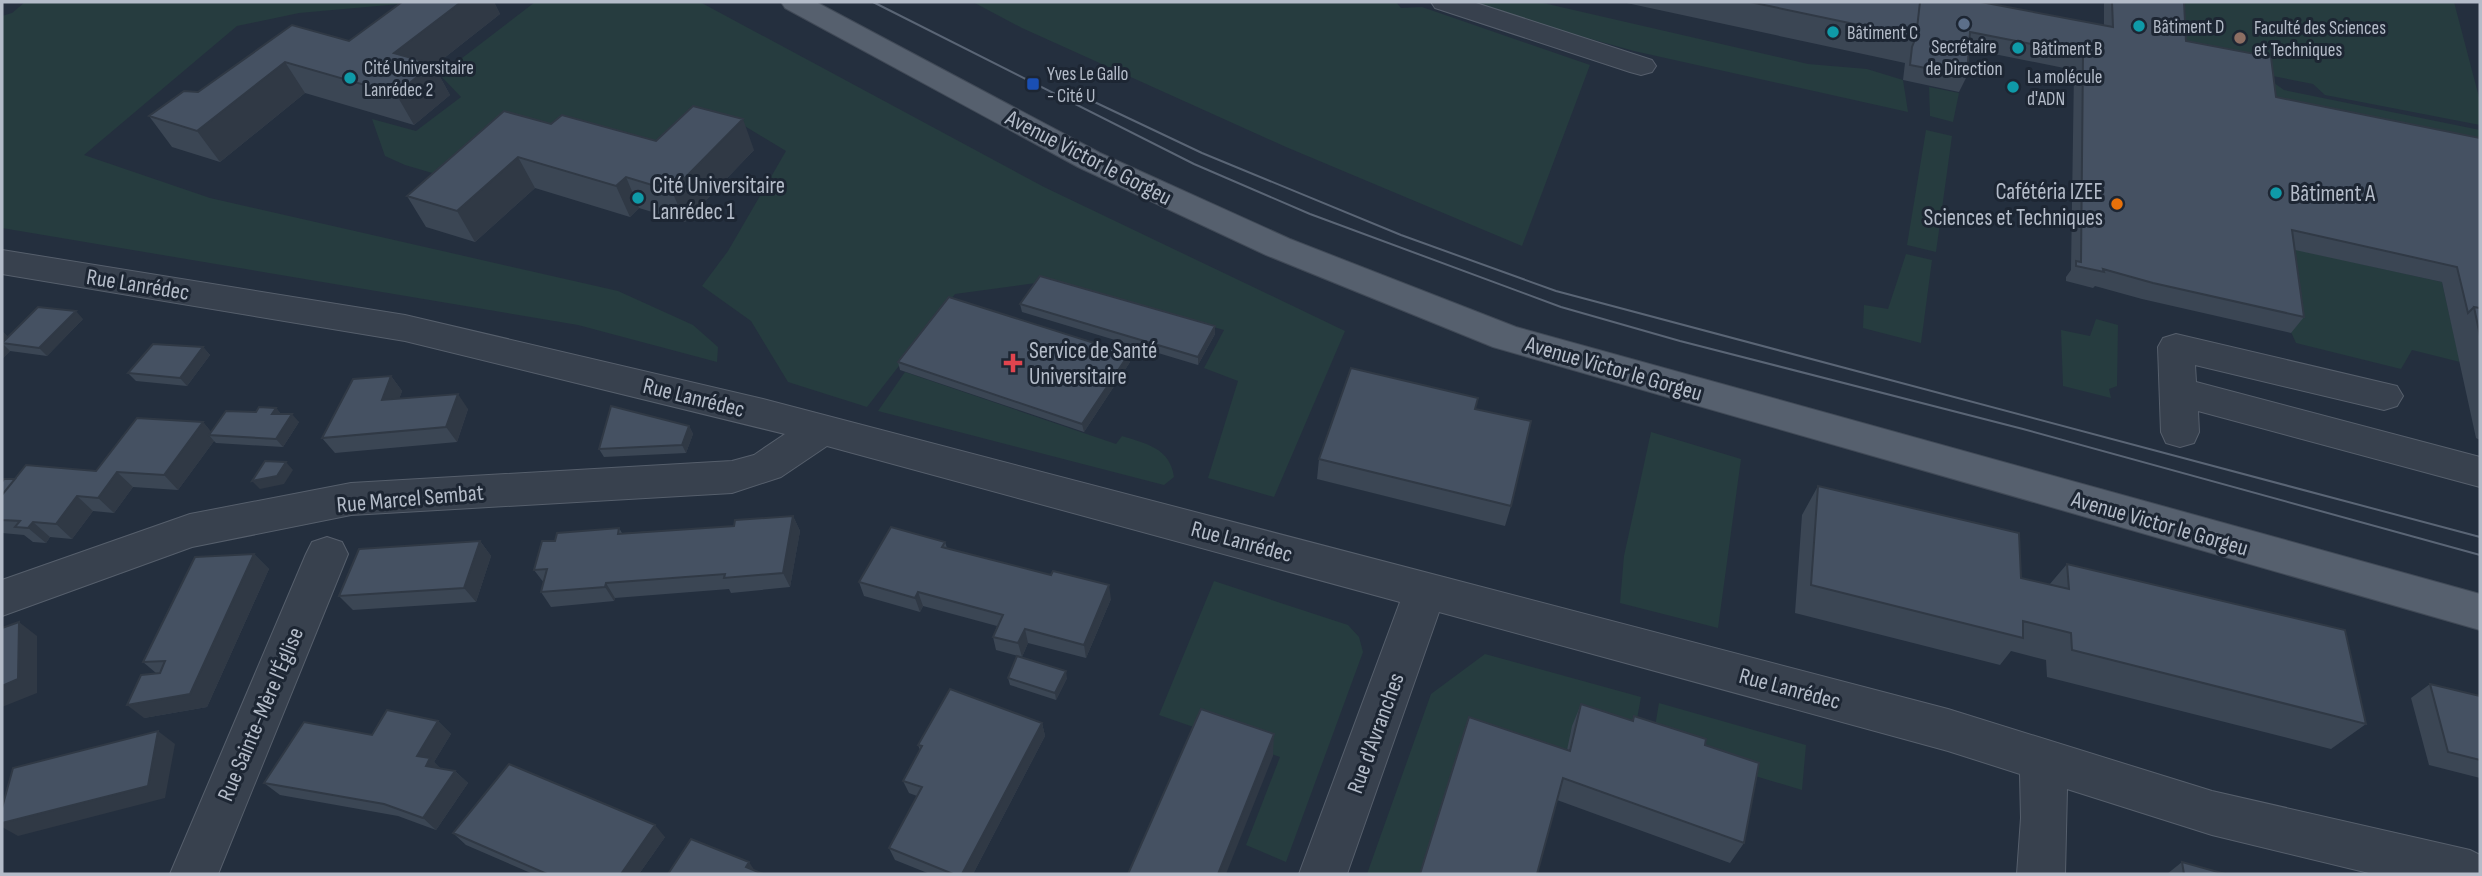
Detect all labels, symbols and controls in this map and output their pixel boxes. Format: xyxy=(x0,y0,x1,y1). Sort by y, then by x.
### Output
marker: Secrétaire de Direction xyxy=(1956,16,1972,32)
place label: Bâtiment D xyxy=(2153,16,2224,39)
place label: Faculté des Sciences et Techniques xyxy=(2254,17,2386,62)
marker: Bâtiment D xyxy=(2131,18,2147,34)
place label: Bâtiment C xyxy=(1847,22,1918,45)
marker: Bâtiment C xyxy=(1825,24,1841,40)
marker: Faculté des Sciences et Techniques xyxy=(2232,30,2248,46)
place label: Secrétaire de Direction xyxy=(1925,36,2003,81)
place label: Bâtiment B xyxy=(2032,38,2103,61)
marker: Bâtiment B xyxy=(2010,40,2026,56)
place label: Cité Universitaire Lanrédec 2 xyxy=(364,57,474,102)
place label: Yves Le Gallo - Cité U xyxy=(1047,63,1128,108)
place label: La molécule d'ADN xyxy=(2027,66,2102,111)
marker: Cité Universitaire Lanrédec 2 xyxy=(342,70,358,86)
marker: Yves Le Gallo - Cité U xyxy=(1025,76,1041,92)
marker: La molécule d'ADN xyxy=(2005,79,2021,95)
street label: Avenue Victor le Gorgeu xyxy=(1000,104,1176,212)
place label: Cité Universitaire Lanrédec 1 xyxy=(652,172,785,226)
place label: Cafétéria IZEE Sciences et Techniques xyxy=(1924,178,2103,232)
place label: Bâtiment A xyxy=(2290,180,2375,208)
marker: Bâtiment A xyxy=(2268,185,2284,201)
marker: Cité Universitaire Lanrédec 1 xyxy=(630,190,646,206)
marker: Cafétéria IZEE Sciences et Techniques xyxy=(2109,196,2125,212)
street label: Rue Lanrédec xyxy=(84,263,191,307)
street label: Avenue Victor le Gorgeu xyxy=(1521,330,1705,408)
place label: Service de Santé Universitaire xyxy=(1029,337,1157,391)
marker: Service de Santé Universitaire xyxy=(1003,353,1023,373)
street label: Rue Lanrédec xyxy=(640,372,748,424)
street label: Rue Marcel Sembat xyxy=(335,479,485,519)
street label: Avenue Victor le Gorgeu xyxy=(2067,485,2251,563)
street label: Rue Lanrédec xyxy=(1188,515,1296,569)
street label: Rue Sainte-Mère l'Église xyxy=(212,623,310,805)
street label: Rue Lanrédec xyxy=(1736,662,1844,716)
street label: Rue d'Avranches xyxy=(1341,669,1411,797)

